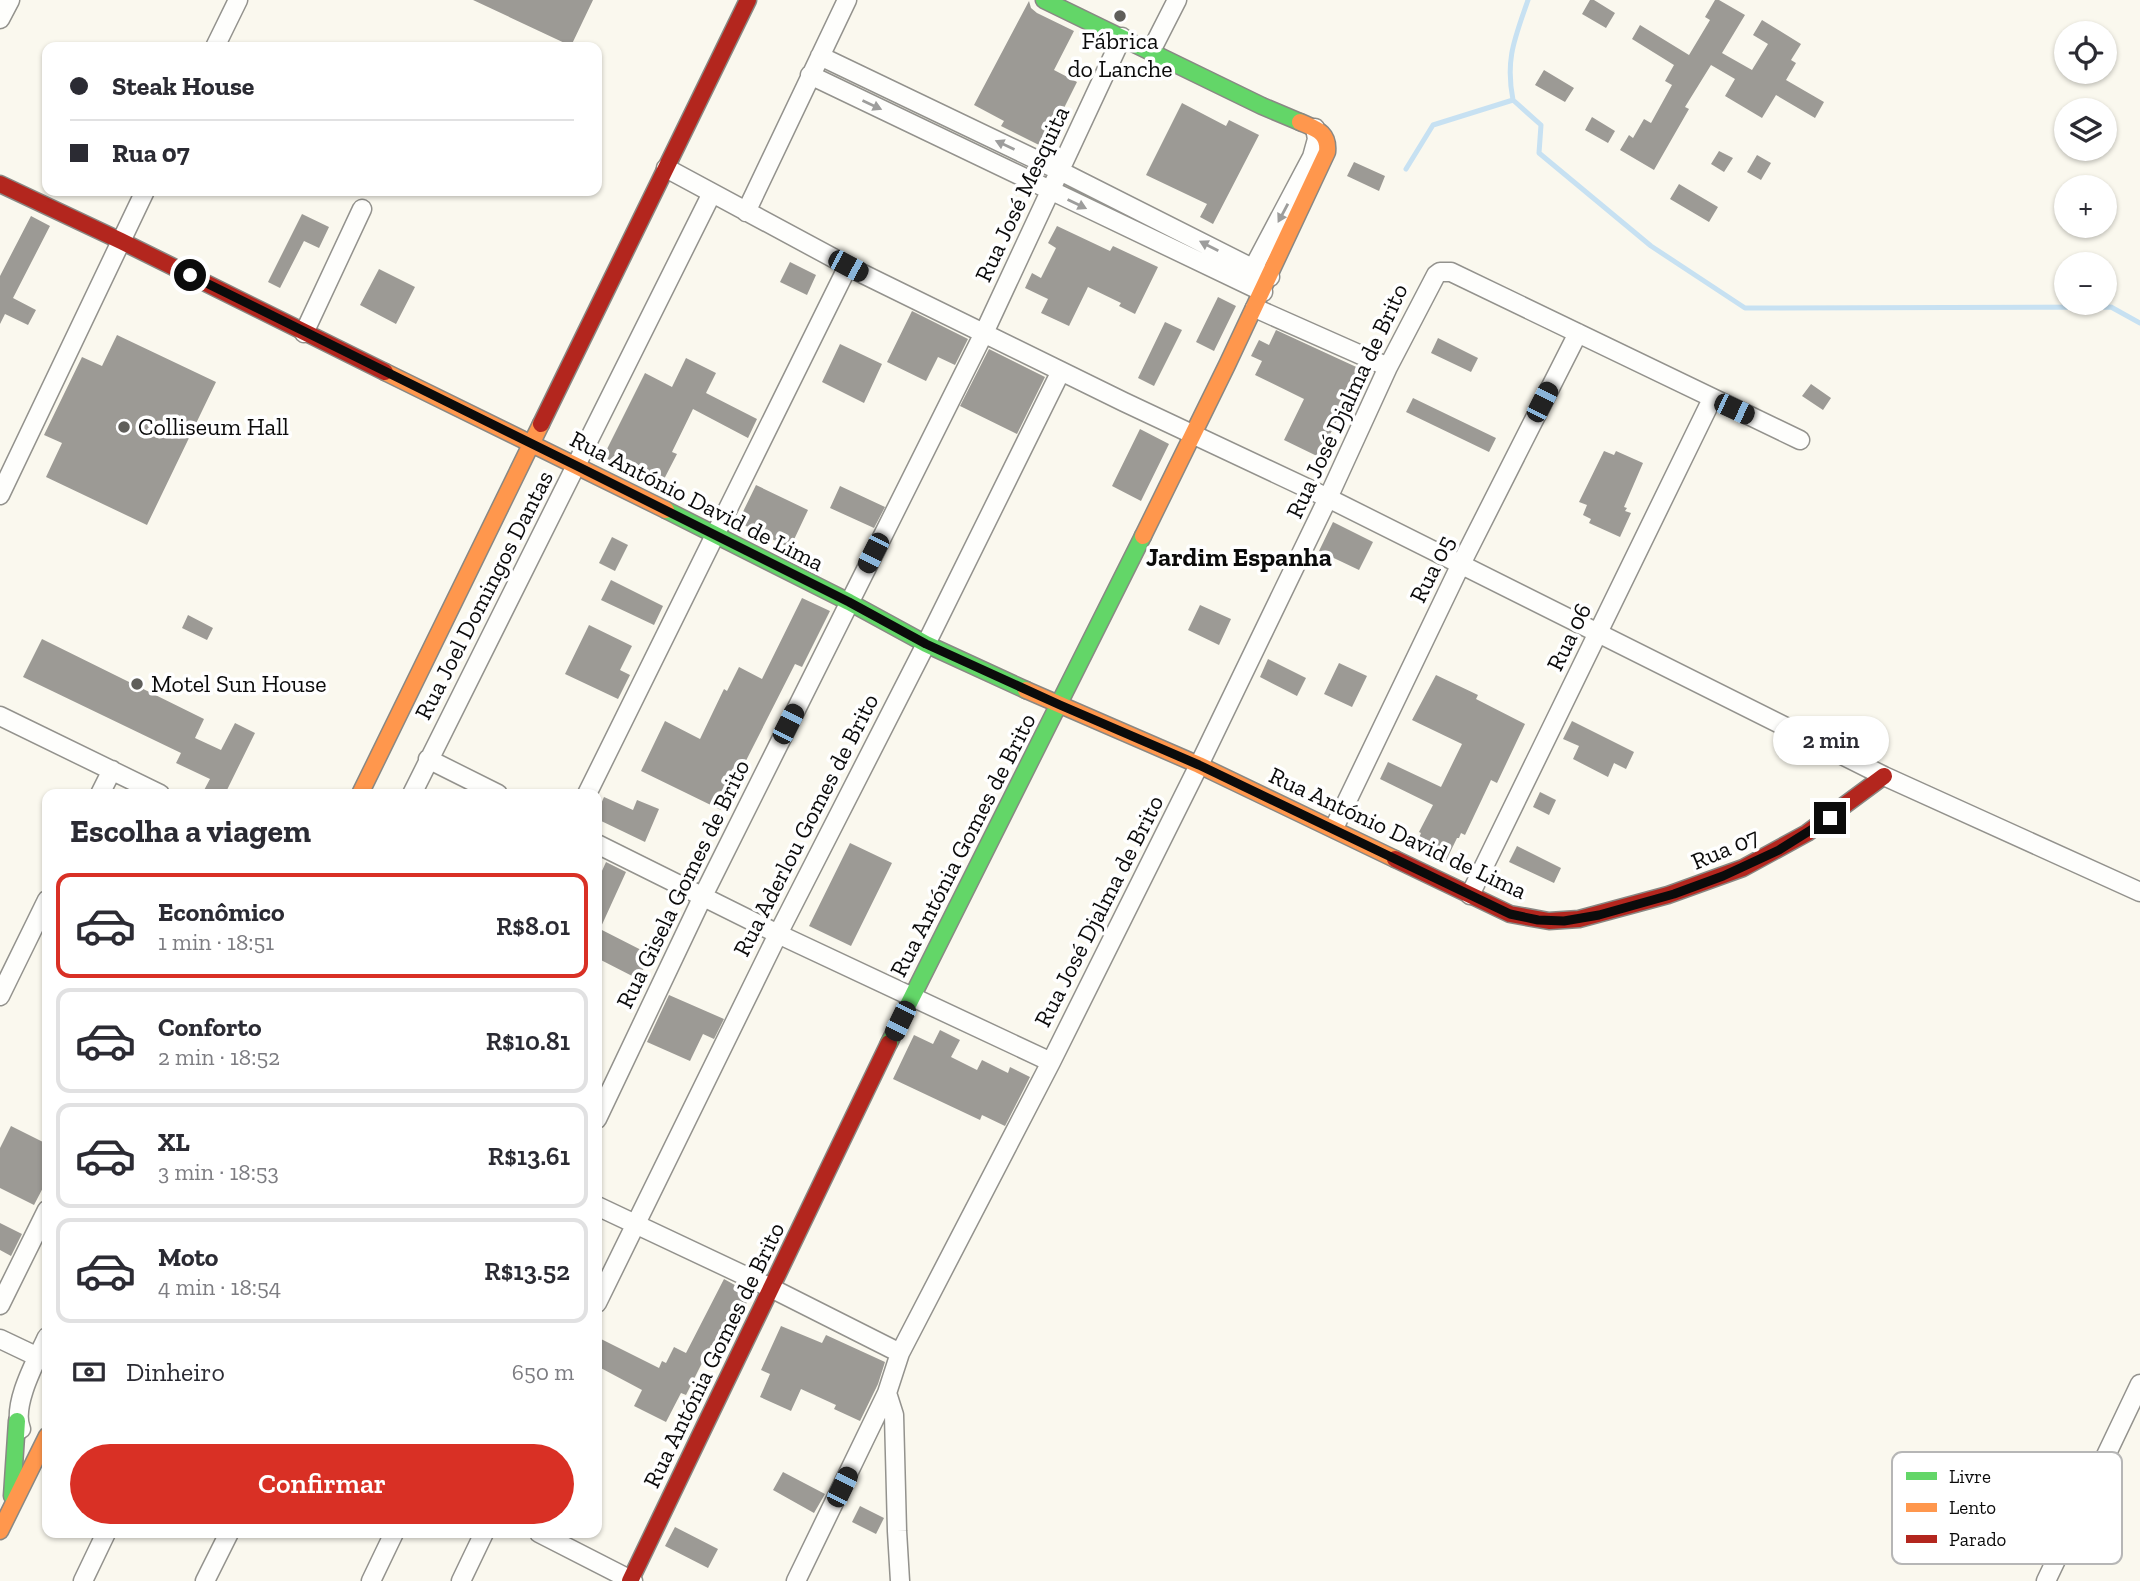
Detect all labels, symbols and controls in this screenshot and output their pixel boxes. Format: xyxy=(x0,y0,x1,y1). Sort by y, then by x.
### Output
marker: Fábrica do Lanche xyxy=(1112,8,1128,24)
map controls xyxy=(2054,21,2117,315)
button: locate xyxy=(2054,21,2117,84)
place label: Fábrica do Lanche xyxy=(1067,26,1173,83)
text: Steak House xyxy=(112,70,254,102)
button: layers xyxy=(2054,98,2117,161)
one-way arrow xyxy=(862,99,882,110)
street label: Rua José Mesquita xyxy=(968,101,1075,286)
text: Rua 07 xyxy=(112,137,190,169)
one-way arrow xyxy=(995,139,1015,151)
button: + xyxy=(2054,175,2117,238)
one-way arrow xyxy=(1067,198,1087,210)
one-way arrow xyxy=(1277,203,1288,223)
one-way arrow xyxy=(1199,240,1219,251)
car xyxy=(825,247,872,285)
button: − xyxy=(2054,252,2117,315)
route start xyxy=(174,259,206,291)
street label: Rua José Djalma de Brito xyxy=(1279,279,1414,523)
car xyxy=(1524,379,1561,425)
car xyxy=(1711,391,1758,427)
place label: Colliseum Hall xyxy=(138,412,289,441)
marker: Colliseum Hall xyxy=(116,419,132,435)
street label: Rua António David de Lima xyxy=(566,424,829,577)
street label: Rua Joel Domingos Dantas xyxy=(408,465,559,724)
car xyxy=(855,530,892,576)
street label: Rua 05 xyxy=(1403,530,1460,607)
district label: Jardim Espanha xyxy=(1146,541,1332,573)
street label: Rua 06 xyxy=(1540,598,1597,675)
place label: Motel Sun House xyxy=(151,669,327,698)
marker: Motel Sun House xyxy=(129,676,145,692)
street label: Rua Aderlou Gomes de Brito xyxy=(727,688,885,961)
car xyxy=(770,701,807,747)
street label: Rua Antónia Gomes de Brito xyxy=(883,708,1042,981)
callout: 2 min xyxy=(1772,716,1888,766)
text: 2 min xyxy=(1802,726,1860,754)
street label: Rua Gisela Gomes de Brito xyxy=(610,755,755,1013)
street label: Rua António David de Lima xyxy=(1265,760,1532,905)
street label: Rua José Djalma de Brito xyxy=(1028,790,1170,1031)
route end xyxy=(1814,802,1846,834)
text: Escolha a viagem xyxy=(70,812,311,850)
street label: Rua 07 xyxy=(1687,821,1763,876)
icon: car xyxy=(74,894,137,957)
text: Econômico xyxy=(158,896,285,928)
text: R$8.01 xyxy=(496,910,570,942)
text: 1 min · 18:51 xyxy=(158,928,274,956)
car xyxy=(882,998,919,1044)
icon: car xyxy=(74,1009,137,1072)
text: Conforto xyxy=(158,1011,262,1043)
text: R$10.81 xyxy=(486,1025,570,1057)
text: 2 min · 18:52 xyxy=(158,1043,280,1071)
icon: car xyxy=(74,1124,137,1187)
text: XL xyxy=(158,1126,190,1158)
text: R$13.61 xyxy=(488,1140,570,1172)
text: 3 min · 18:53 xyxy=(158,1158,279,1186)
street label: Rua Antónia Gomes de Brito xyxy=(637,1217,791,1492)
icon: car xyxy=(74,1239,137,1302)
text: Moto xyxy=(158,1241,218,1273)
text: R$13.52 xyxy=(484,1255,570,1287)
text: 4 min · 18:54 xyxy=(158,1273,281,1301)
icon: cash xyxy=(70,1353,108,1391)
text: Dinheiro xyxy=(126,1356,225,1388)
text: 650 m xyxy=(512,1358,574,1386)
button: Confirmar xyxy=(70,1444,574,1524)
legend xyxy=(1892,1452,2122,1564)
car xyxy=(824,1464,861,1510)
text: Livre xyxy=(1949,1465,1991,1488)
text: Lento xyxy=(1949,1496,1996,1519)
text: Parado xyxy=(1949,1528,2007,1551)

